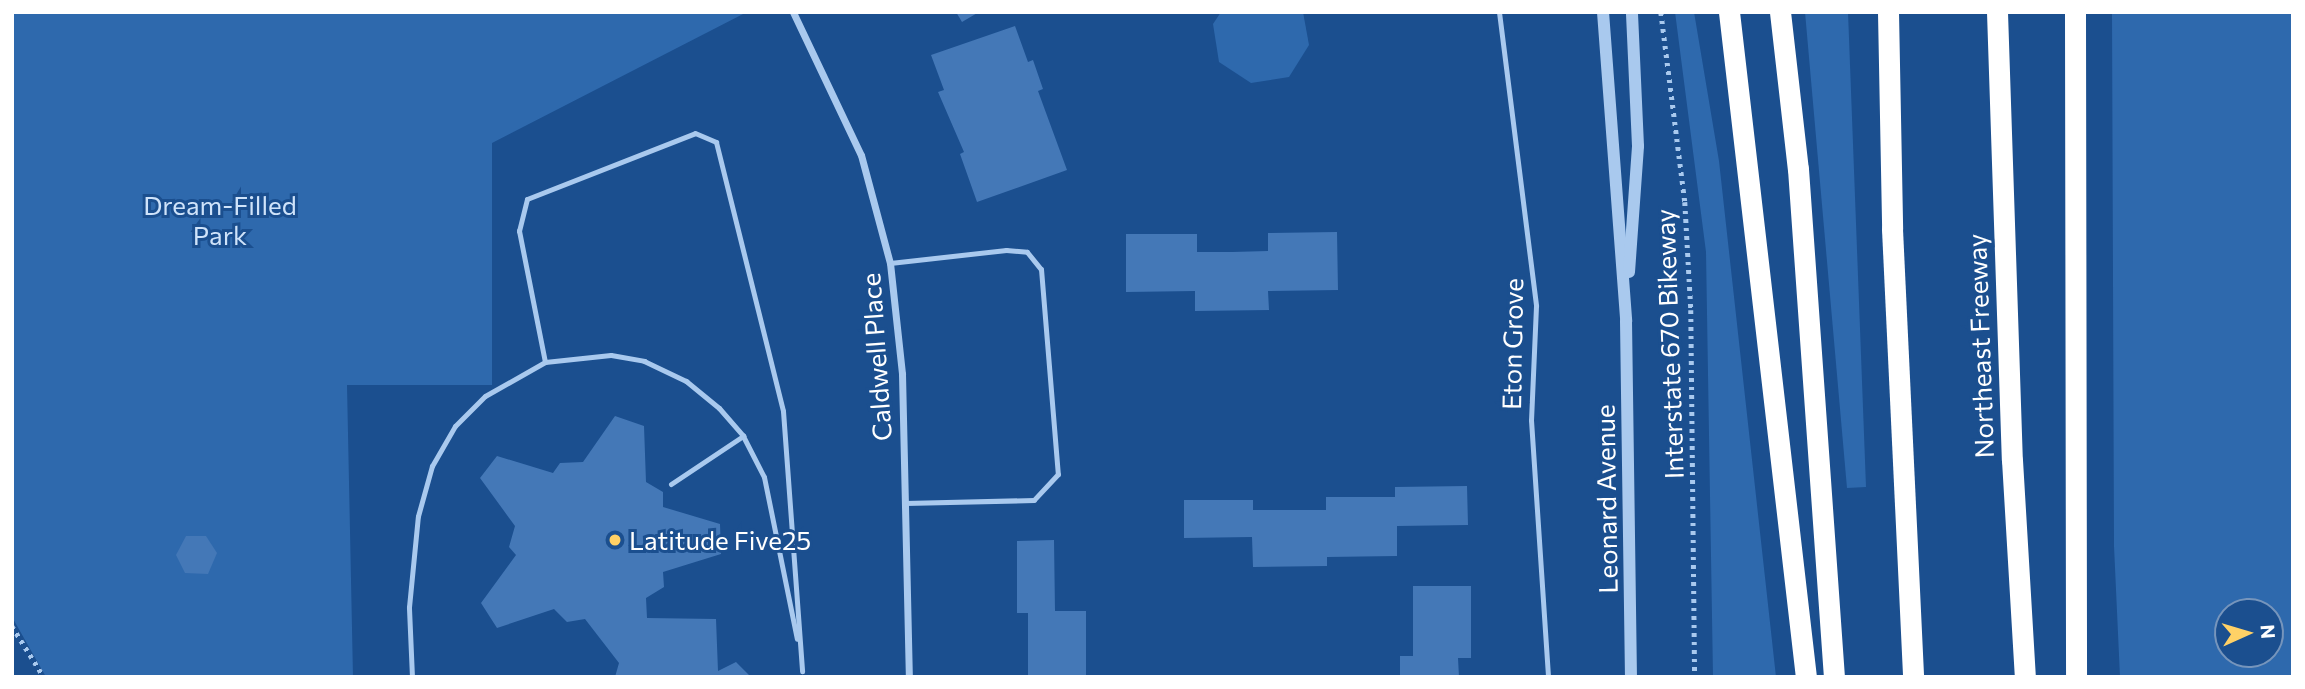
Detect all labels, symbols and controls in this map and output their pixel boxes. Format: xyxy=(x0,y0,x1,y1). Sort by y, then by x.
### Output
park label: Dream-Filled Park xyxy=(143,189,297,250)
street label: Interstate 670 Bikeway xyxy=(1649,208,1689,480)
street label: Northeast Freeway xyxy=(1960,233,2000,459)
street label: Caldwell Place xyxy=(855,272,897,442)
street label: Eton Grove xyxy=(1495,278,1529,410)
street label: Leonard Avenue xyxy=(1589,404,1623,594)
place label: Latitude Five25 xyxy=(629,524,811,556)
marker: Latitude Five25 xyxy=(607,532,623,548)
north arrow xyxy=(2214,598,2284,668)
text: N xyxy=(2256,624,2280,640)

